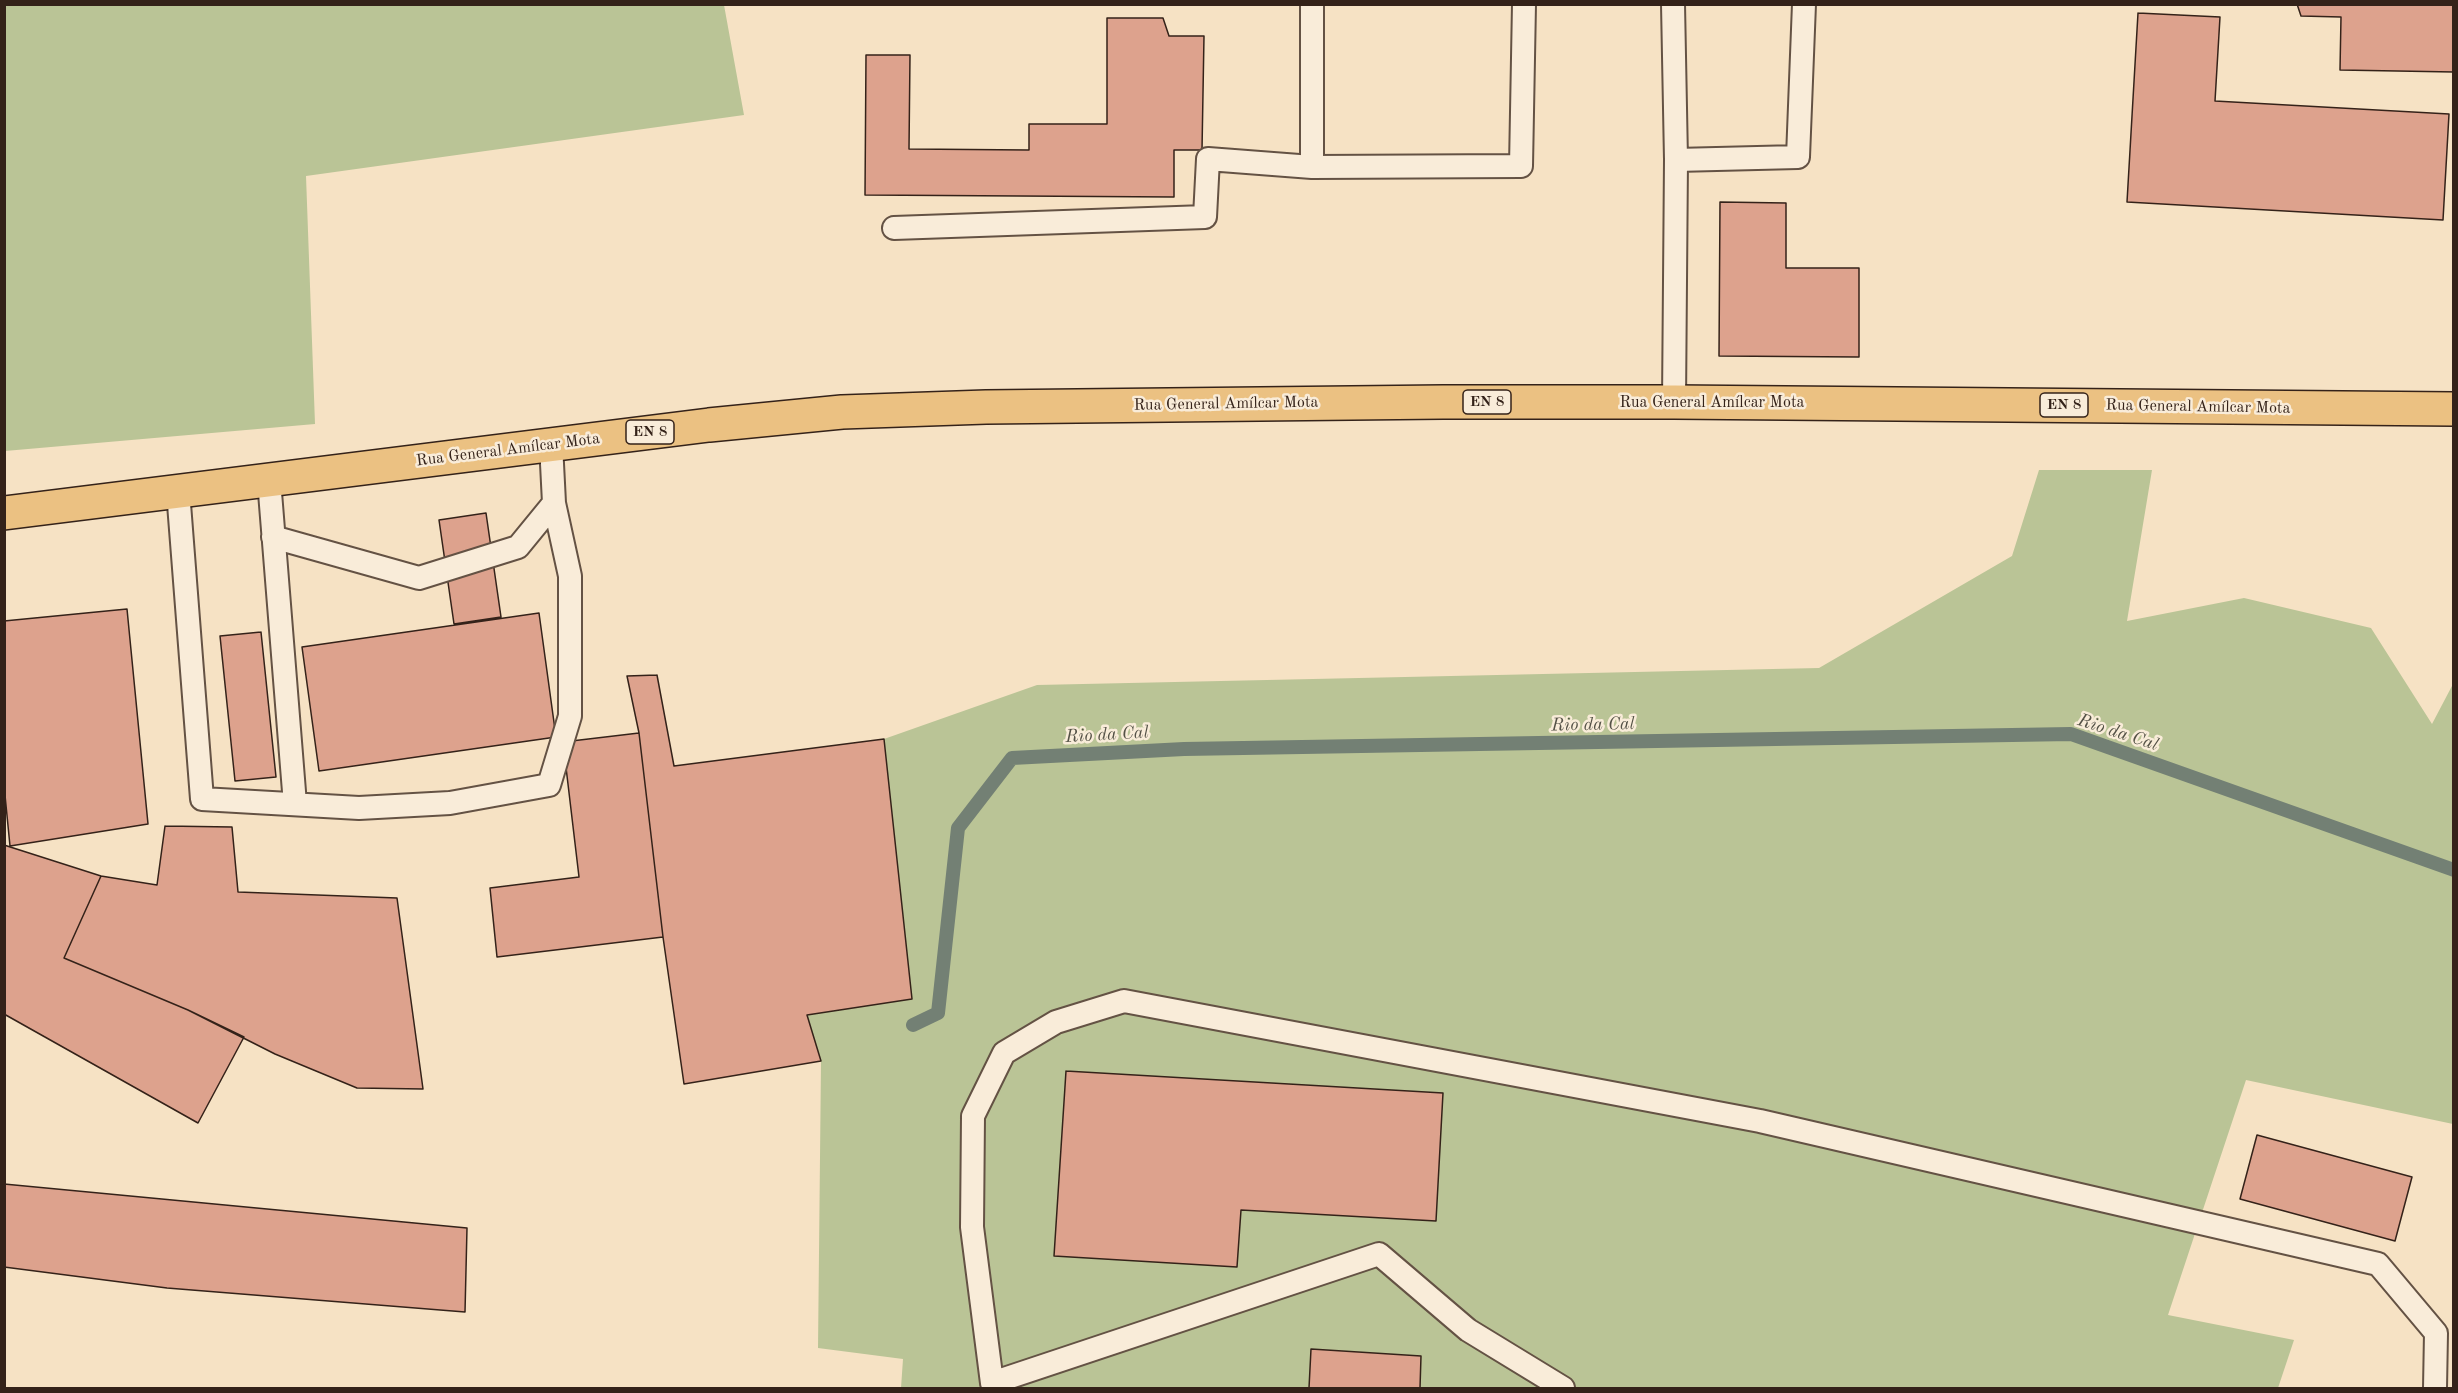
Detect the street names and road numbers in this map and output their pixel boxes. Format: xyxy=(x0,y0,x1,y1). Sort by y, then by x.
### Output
road number: EN 8 xyxy=(1463,390,1511,414)
street label: Rua General Amílcar Mota xyxy=(1133,393,1319,415)
street label: Rua General Amílcar Mota xyxy=(1620,393,1804,413)
road number: EN 8 xyxy=(2040,393,2088,417)
street label: Rua General Amílcar Mota xyxy=(2105,396,2291,418)
road number: EN 8 xyxy=(626,420,674,444)
street label: Rua General Amílcar Mota xyxy=(415,429,601,471)

